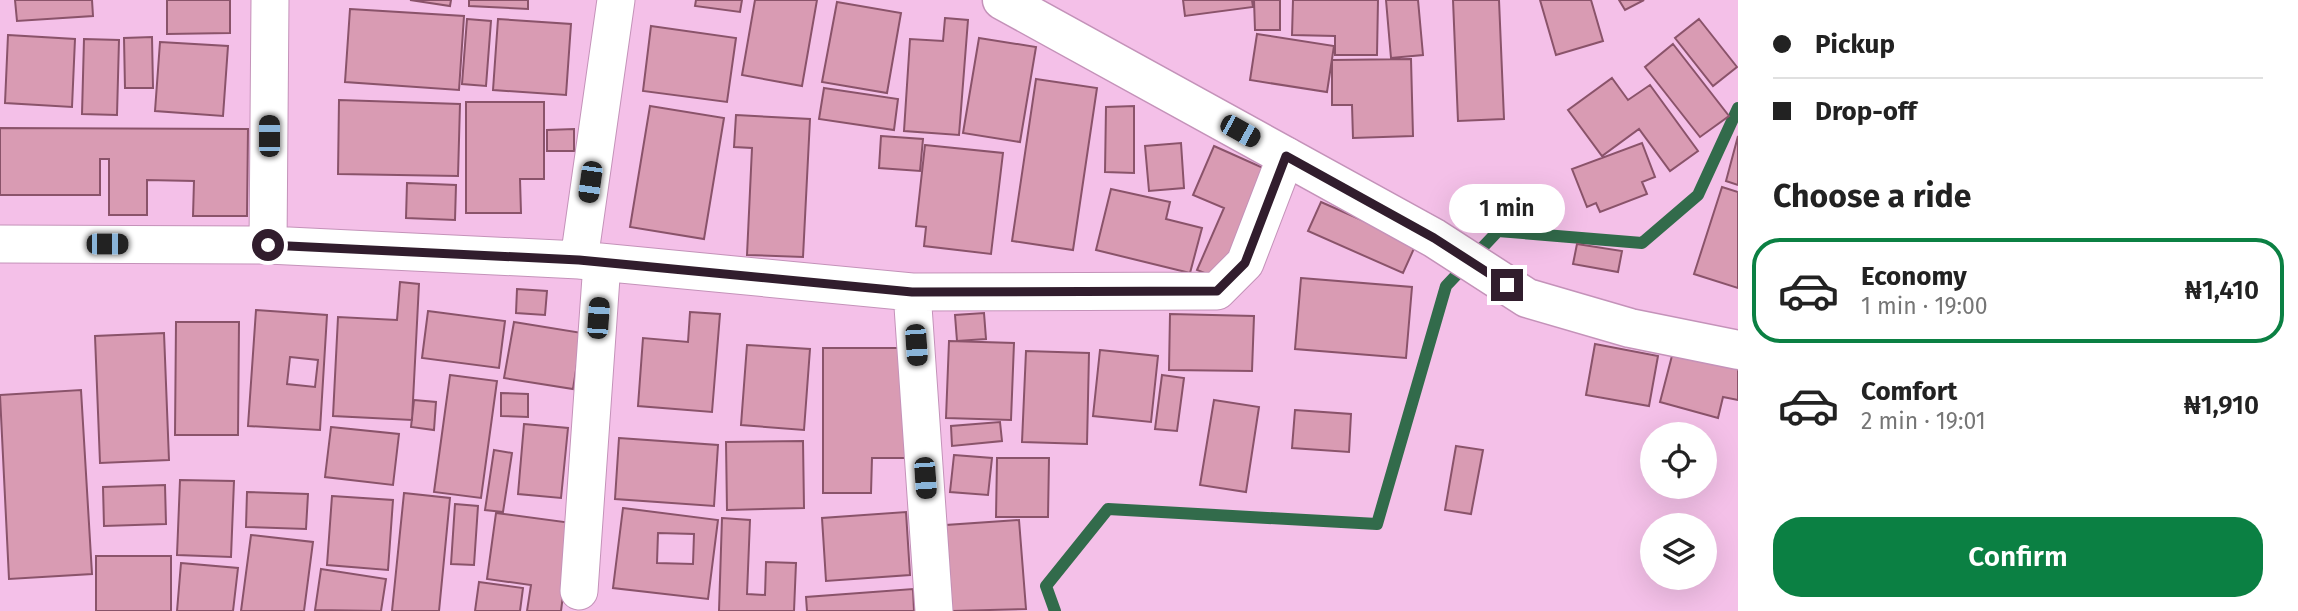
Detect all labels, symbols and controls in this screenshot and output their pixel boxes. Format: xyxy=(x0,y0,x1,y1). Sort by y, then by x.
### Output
text: Pickup xyxy=(1815,29,1895,60)
text: Drop-off xyxy=(1815,96,1917,127)
car xyxy=(1217,112,1264,150)
car xyxy=(259,115,280,157)
car xyxy=(577,160,604,204)
text: Choose a ride xyxy=(1773,177,1971,215)
callout: 1 min xyxy=(1449,184,1565,232)
text: 1 min xyxy=(1479,194,1535,222)
route start xyxy=(252,229,284,261)
car xyxy=(87,234,129,255)
icon: car xyxy=(1777,259,1840,322)
text: Economy xyxy=(1861,261,1967,292)
route end xyxy=(1491,269,1523,301)
text: ₦1,410 xyxy=(2185,275,2259,306)
text: 1 min · 19:00 xyxy=(1861,292,1988,320)
car xyxy=(587,296,610,340)
car xyxy=(905,323,928,367)
icon: car xyxy=(1777,374,1840,437)
text: Comfort xyxy=(1861,376,1957,407)
text: ₦1,910 xyxy=(2184,390,2259,421)
text: 2 min · 19:01 xyxy=(1861,407,1986,435)
map controls xyxy=(1640,422,1717,590)
button: locate xyxy=(1640,422,1717,499)
car xyxy=(914,456,937,500)
button: layers xyxy=(1640,513,1717,590)
button: Confirm xyxy=(1773,517,2263,597)

